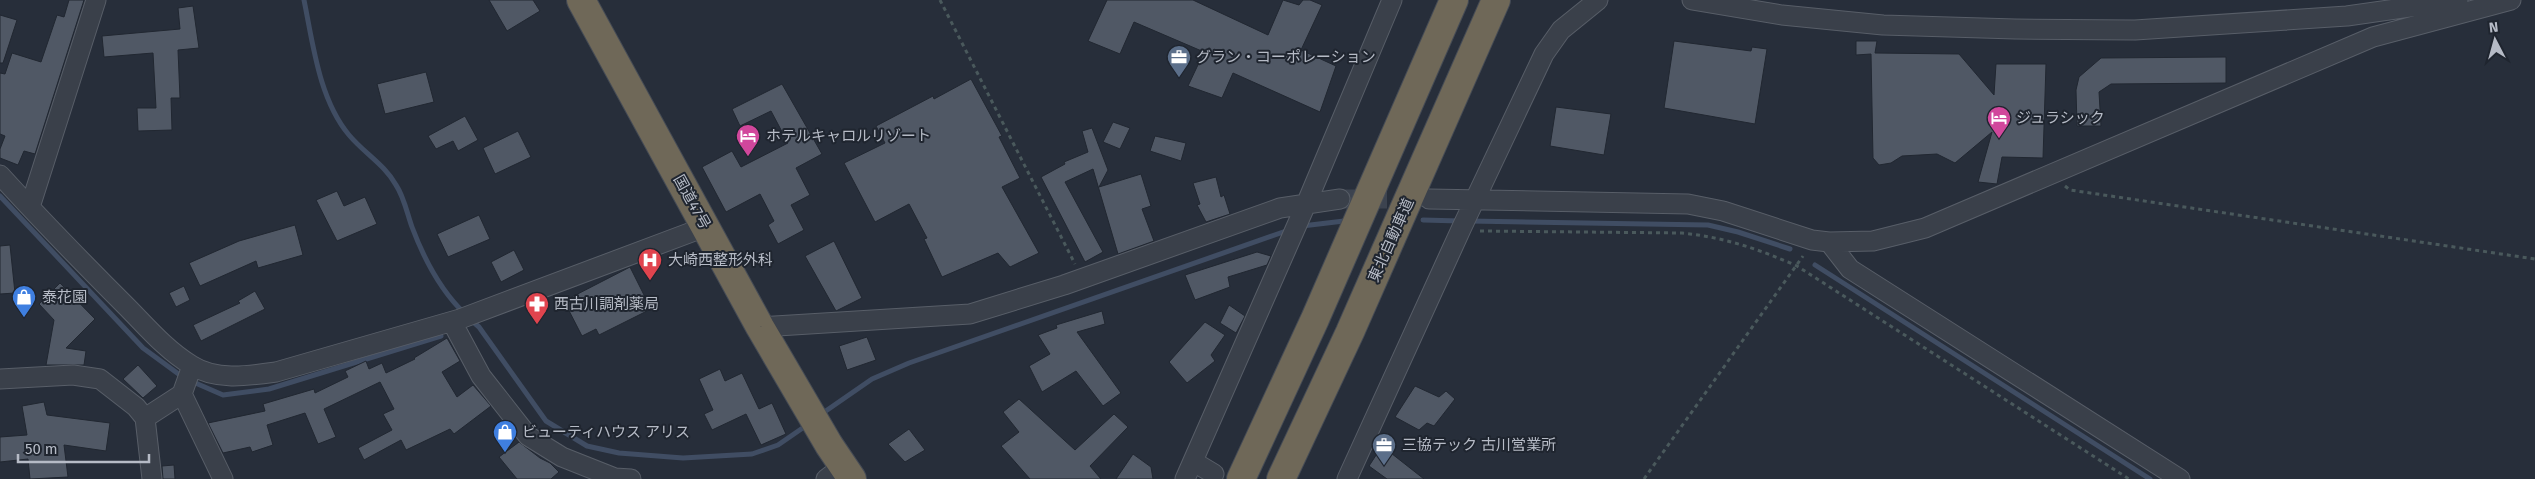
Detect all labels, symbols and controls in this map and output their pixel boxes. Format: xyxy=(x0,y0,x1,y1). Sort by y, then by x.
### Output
north arrow xyxy=(2470,15,2520,65)
text: N xyxy=(2488,19,2499,37)
office icon: グラン・コーポレーション xyxy=(1166,44,1192,78)
place label: グラン・コーポレーション xyxy=(1196,48,1376,66)
hotel icon: ジュラシック xyxy=(1986,105,2012,139)
place label: ジュラシック xyxy=(2016,109,2105,127)
hotel icon: ホテルキャロルリゾート xyxy=(735,123,761,157)
place label: ホテルキャロルリゾート xyxy=(766,127,931,145)
street label: 国道47号 xyxy=(670,172,714,232)
street label: 東北自動車道 xyxy=(1364,195,1418,285)
hospital icon: 大崎西整形外科 xyxy=(637,247,663,281)
place label: 大崎西整形外科 xyxy=(668,251,773,269)
shop icon: 泰花園 xyxy=(11,284,37,318)
place label: 泰花園 xyxy=(42,288,87,306)
pharmacy icon: 西古川調剤薬局 xyxy=(524,291,550,325)
place label: 西古川調剤薬局 xyxy=(554,295,659,313)
shop icon: ビューティハウス アリス xyxy=(492,419,518,453)
place label: ビューティハウス アリス xyxy=(522,423,690,441)
scale bar xyxy=(18,432,149,464)
office icon: 三協テック 古川営業所 xyxy=(1371,432,1397,466)
place label: 三協テック 古川営業所 xyxy=(1402,436,1556,454)
text: 50 m xyxy=(25,440,58,458)

